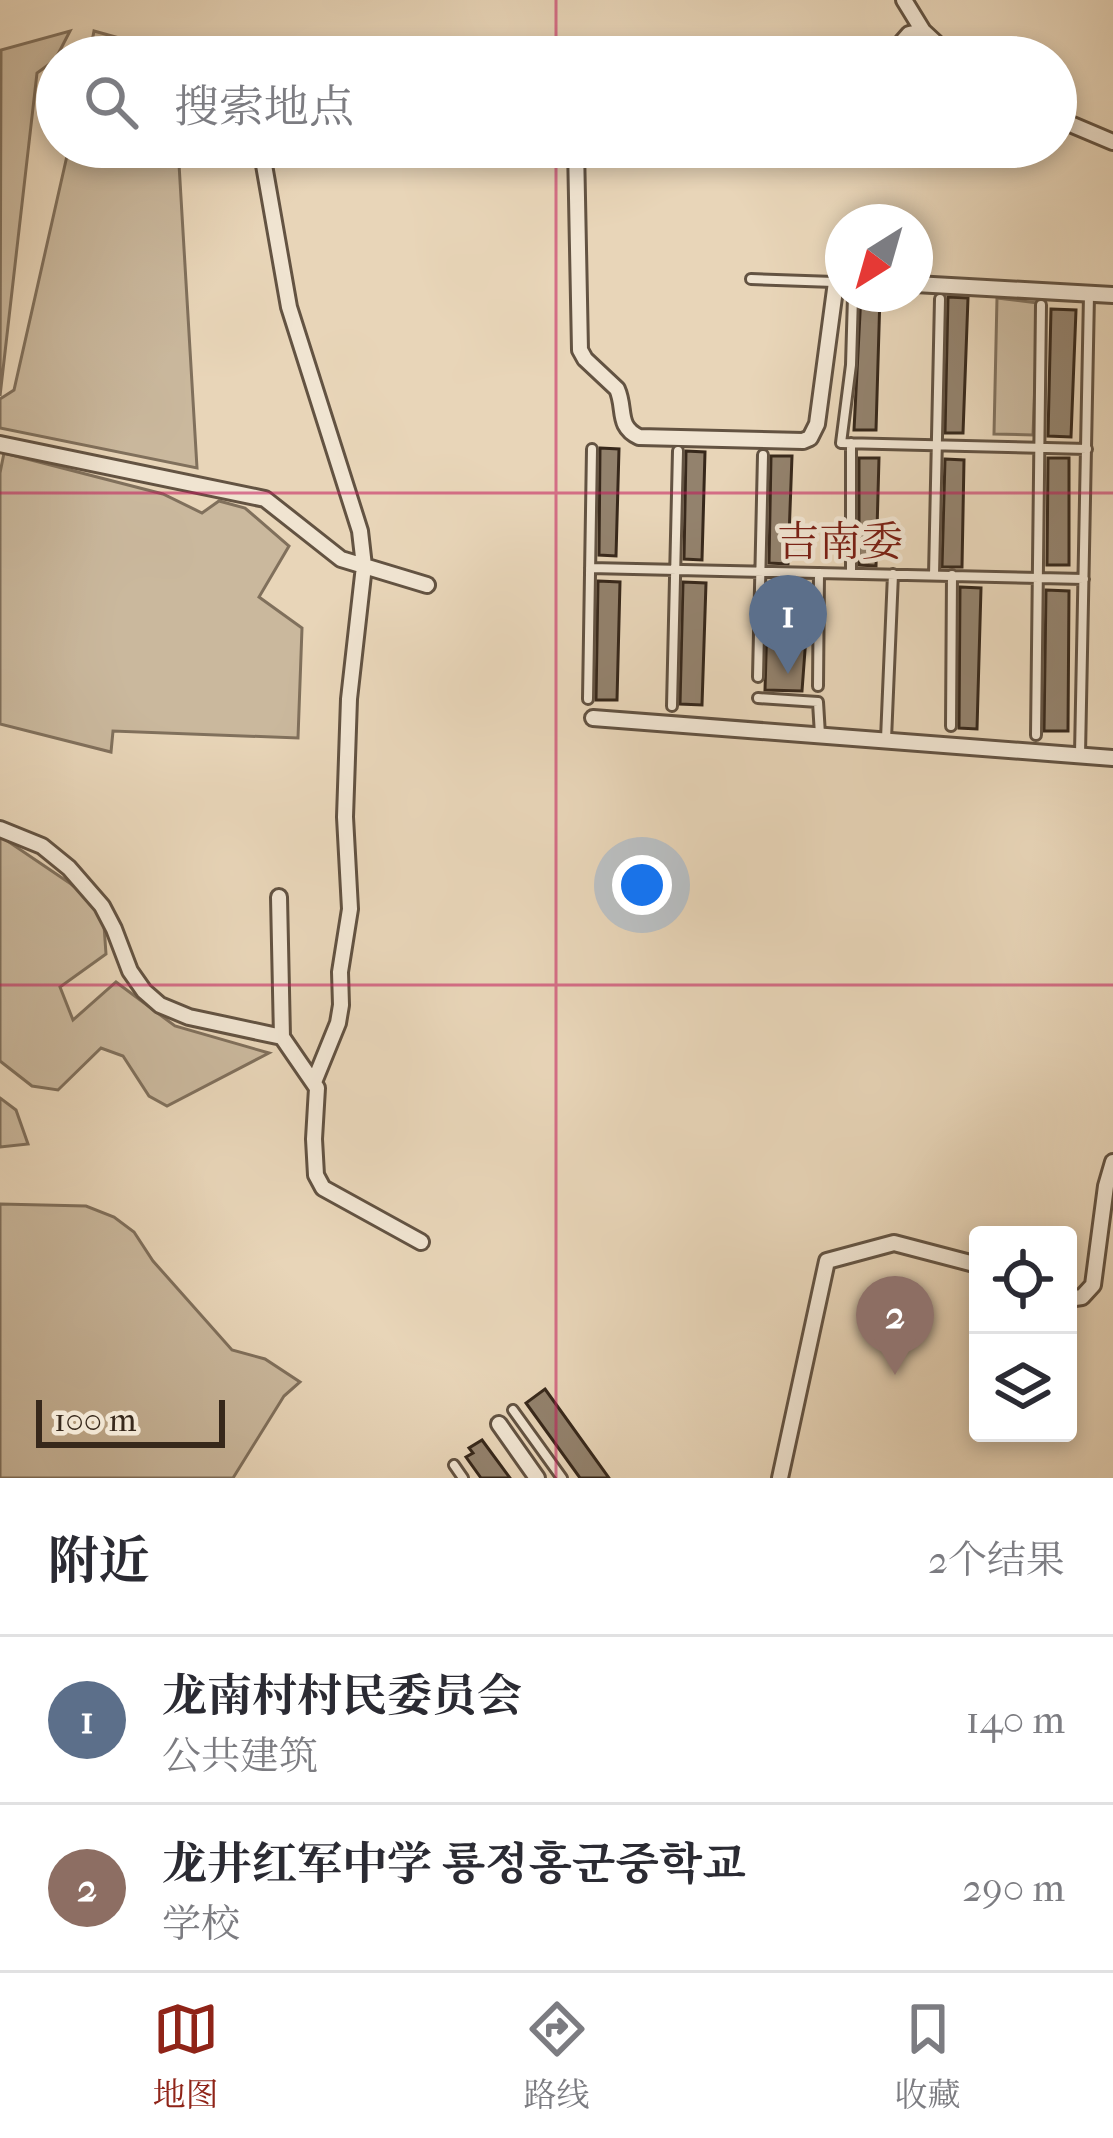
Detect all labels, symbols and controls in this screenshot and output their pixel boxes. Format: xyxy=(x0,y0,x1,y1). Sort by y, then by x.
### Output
search box xyxy=(36,36,1077,168)
icon: search xyxy=(78,69,144,135)
text: 搜索地点 xyxy=(174,81,354,134)
north arrow xyxy=(825,204,933,312)
district label: 吉南委 xyxy=(777,518,903,567)
pin: 1 xyxy=(749,575,827,674)
your location xyxy=(612,855,672,915)
map controls xyxy=(969,1226,1077,1442)
button: locate xyxy=(969,1226,1077,1334)
pin: 2 xyxy=(856,1276,934,1375)
button: layers xyxy=(969,1334,1077,1442)
scale bar xyxy=(36,1394,225,1447)
text: 100 m xyxy=(54,1401,137,1440)
text: 附近 xyxy=(48,1531,150,1591)
text: 2个结果 xyxy=(928,1537,1065,1583)
text: 龙南村村民委员会 xyxy=(162,1670,522,1723)
text: 1 xyxy=(80,1697,94,1743)
text: 140 m xyxy=(966,1697,1065,1743)
text: 公共建筑 xyxy=(162,1733,318,1779)
text: 龙井红军中学 룡정홍군중학교 xyxy=(162,1838,746,1891)
text: 2 xyxy=(77,1865,97,1911)
text: 290 m xyxy=(962,1865,1065,1911)
text: 学校 xyxy=(162,1901,240,1947)
tab: 地图 xyxy=(153,1996,219,2115)
tab: 路线 xyxy=(524,1996,590,2115)
tab: 收藏 xyxy=(895,1996,961,2115)

